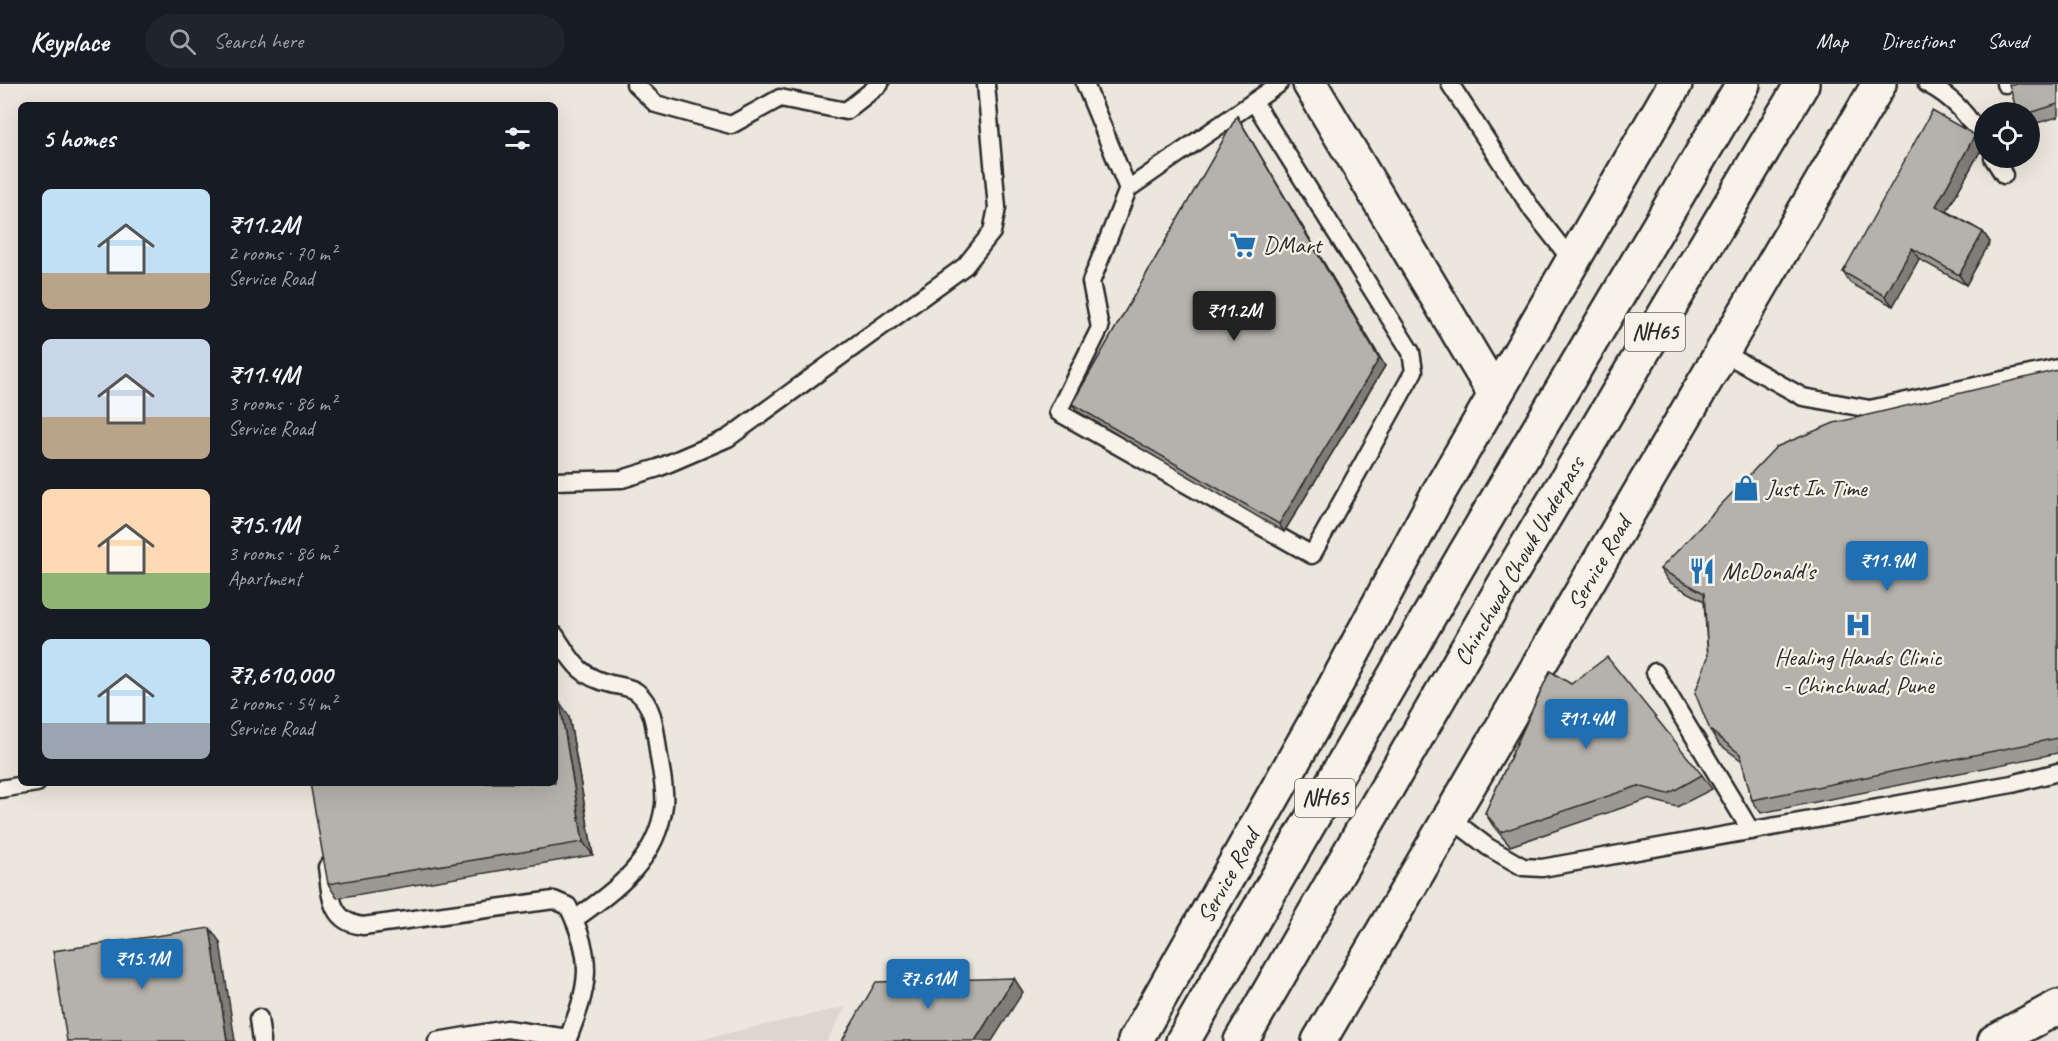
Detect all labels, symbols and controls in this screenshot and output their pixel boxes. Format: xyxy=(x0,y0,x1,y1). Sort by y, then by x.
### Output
search box xyxy=(145,14,565,68)
text: Keyplace xyxy=(30,24,109,59)
icon: search xyxy=(166,25,199,58)
text: Search here xyxy=(214,27,303,55)
text: Map xyxy=(1816,28,1848,54)
text: Directions xyxy=(1881,28,1954,54)
text: Saved xyxy=(1987,28,2028,54)
map controls xyxy=(1974,102,2040,168)
button: locate xyxy=(1974,102,2040,168)
text: 5 homes xyxy=(42,122,115,155)
icon: filters xyxy=(501,122,534,155)
text: ₹11.2M xyxy=(228,208,299,241)
icon: home xyxy=(90,213,162,285)
supermarket icon: DMart xyxy=(1228,230,1258,260)
place label: DMart xyxy=(1263,230,1323,260)
text: 2 rooms · 70 m² xyxy=(228,241,336,266)
text: Service Road xyxy=(228,266,314,291)
pin: ₹11.2M xyxy=(1185,291,1283,342)
text: ₹11.2M xyxy=(1207,298,1261,323)
road number: NH65 xyxy=(1625,313,1685,351)
text: ₹11.4M xyxy=(228,358,299,391)
icon: home xyxy=(90,363,162,435)
text: 3 rooms · 86 m² xyxy=(228,391,336,416)
text: Service Road xyxy=(228,416,314,441)
street label: Chinchwad Chowk Underpass xyxy=(1447,450,1592,671)
shop icon: Just In Time xyxy=(1731,473,1761,503)
place label: Just In Time xyxy=(1765,473,1869,503)
text: ₹15.1M xyxy=(228,508,299,541)
street label: Service Road xyxy=(1560,508,1639,615)
icon: home xyxy=(90,513,162,585)
text: 3 rooms · 86 m² xyxy=(228,541,336,566)
pin: ₹11.9M xyxy=(1838,541,1936,592)
text: ₹11.9M xyxy=(1860,548,1914,573)
restaurant icon: McDonald's xyxy=(1687,556,1717,586)
place label: McDonald's xyxy=(1722,556,1818,586)
text: Apartment xyxy=(228,566,301,591)
hospital icon: Healing Hands Clinic - Chinchwad, Pune xyxy=(1843,610,1873,640)
place label: Healing Hands Clinic - Chinchwad, Pune xyxy=(1774,642,1943,700)
text: ₹7,610,000 xyxy=(228,658,332,691)
icon: home xyxy=(90,663,162,735)
text: 2 rooms · 54 m² xyxy=(228,691,336,716)
pin: ₹11.4M xyxy=(1537,699,1635,750)
text: ₹11.4M xyxy=(1559,706,1613,731)
text: Service Road xyxy=(228,716,314,741)
road number: NH65 xyxy=(1295,779,1355,817)
street label: Service Road xyxy=(1190,821,1268,928)
pin: ₹15.1M xyxy=(93,939,191,990)
text: ₹15.1M xyxy=(115,946,169,971)
pin: ₹7.61M xyxy=(879,959,977,1010)
text: ₹7.61M xyxy=(901,966,955,991)

